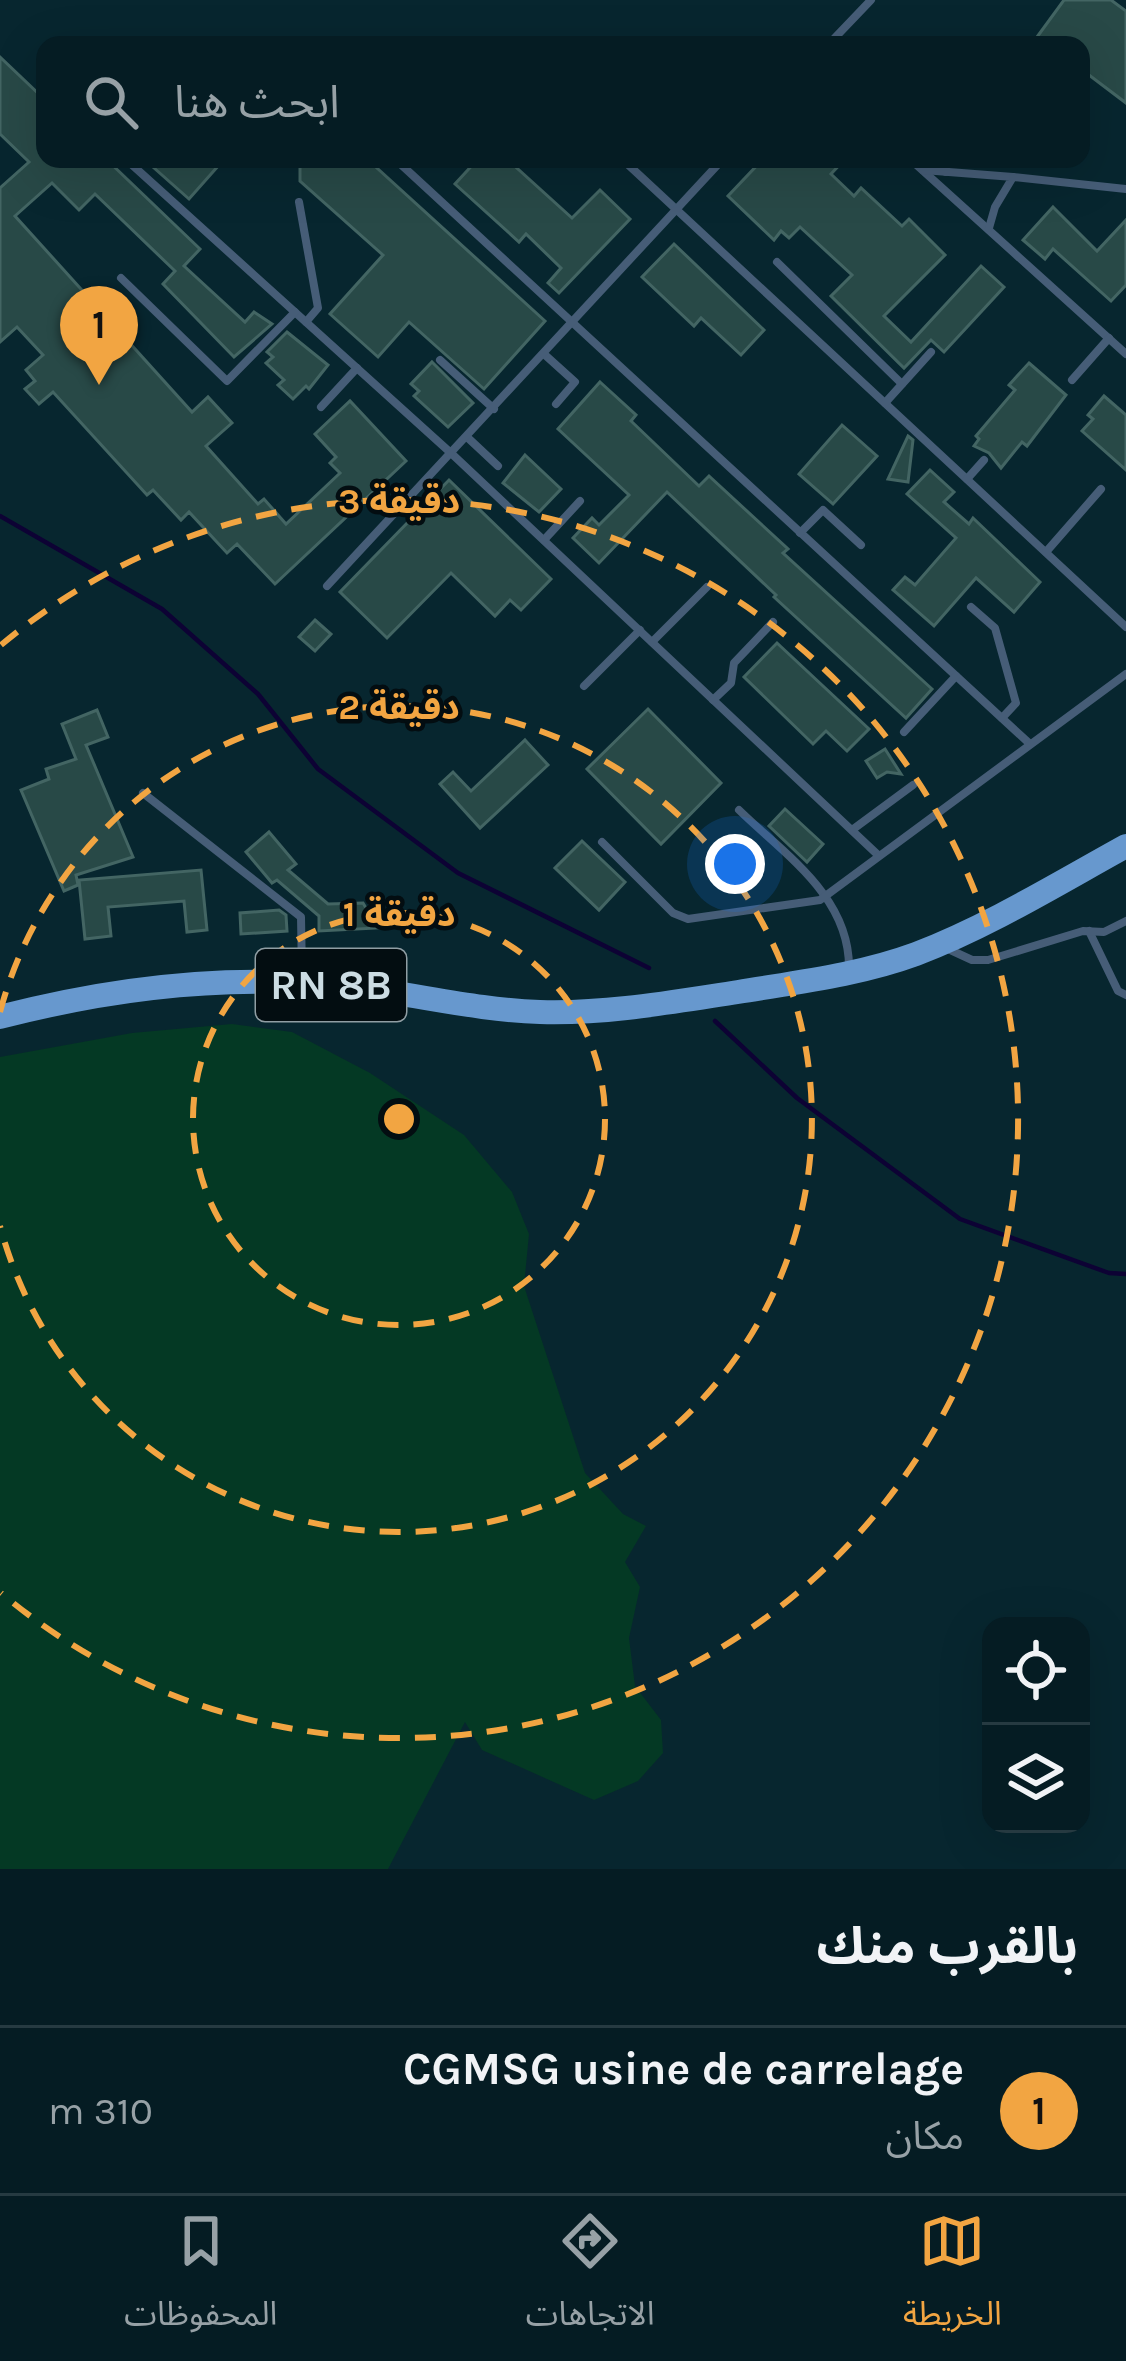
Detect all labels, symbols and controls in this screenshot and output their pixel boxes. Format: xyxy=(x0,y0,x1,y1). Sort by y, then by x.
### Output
search box xyxy=(36,36,1090,168)
icon: search xyxy=(78,69,144,135)
text: ابحث هنا xyxy=(174,76,340,128)
pin: 1 xyxy=(60,286,138,385)
text: 3 دقيقة xyxy=(338,480,460,522)
text: 2 دقيقة xyxy=(338,686,460,728)
your location xyxy=(705,834,765,894)
text: 1 دقيقة xyxy=(343,893,455,935)
road number: RN 8B xyxy=(256,949,406,1021)
centre of rings xyxy=(378,1098,420,1140)
map controls xyxy=(982,1617,1090,1833)
button: locate xyxy=(982,1617,1090,1725)
button: layers xyxy=(982,1725,1090,1833)
text: بالقرب منك xyxy=(816,1916,1078,1976)
text: CGMSG usine de carrelage xyxy=(403,2043,964,2095)
text: 310 m xyxy=(48,2088,153,2134)
text: 1 xyxy=(1032,2088,1046,2134)
text: مكان xyxy=(886,2113,964,2159)
tab: المحفوظات xyxy=(124,2208,277,2349)
tab: الاتجاهات xyxy=(526,2208,655,2349)
tab: الخريطة xyxy=(903,2208,1002,2349)

